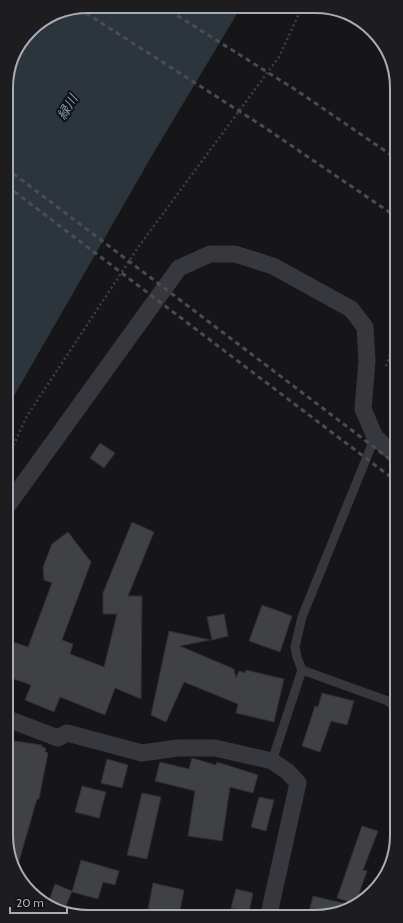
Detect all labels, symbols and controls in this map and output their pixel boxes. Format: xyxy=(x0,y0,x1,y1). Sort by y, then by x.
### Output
water label: 緑川 xyxy=(53,90,82,122)
scale bar xyxy=(10,889,67,915)
text: 20 m xyxy=(16,895,44,910)

